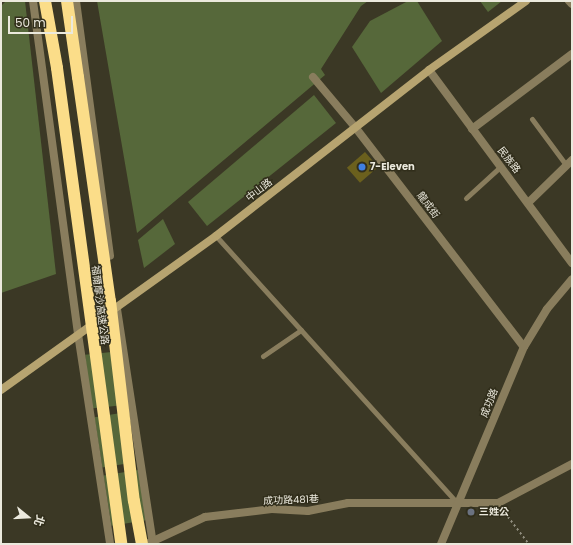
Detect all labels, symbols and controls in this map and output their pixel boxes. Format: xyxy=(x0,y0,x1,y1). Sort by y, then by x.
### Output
scale bar xyxy=(10,8,75,34)
text: 50 m xyxy=(15,14,46,31)
street label: 民族路 xyxy=(495,144,523,176)
place label: 7-Eleven xyxy=(370,161,415,173)
marker: 7-Eleven xyxy=(357,162,367,172)
street label: 中山路 xyxy=(243,176,275,204)
street label: 龍成街 xyxy=(414,189,442,221)
street label: 福爾摩沙高速公路 xyxy=(89,265,111,345)
street label: 成功路 xyxy=(478,387,500,419)
street label: 成功路481巷 xyxy=(263,493,319,507)
north arrow xyxy=(8,497,48,537)
place label: 三姓公 xyxy=(479,506,509,518)
marker: 三姓公 xyxy=(466,507,476,517)
text: 北 xyxy=(30,513,49,528)

